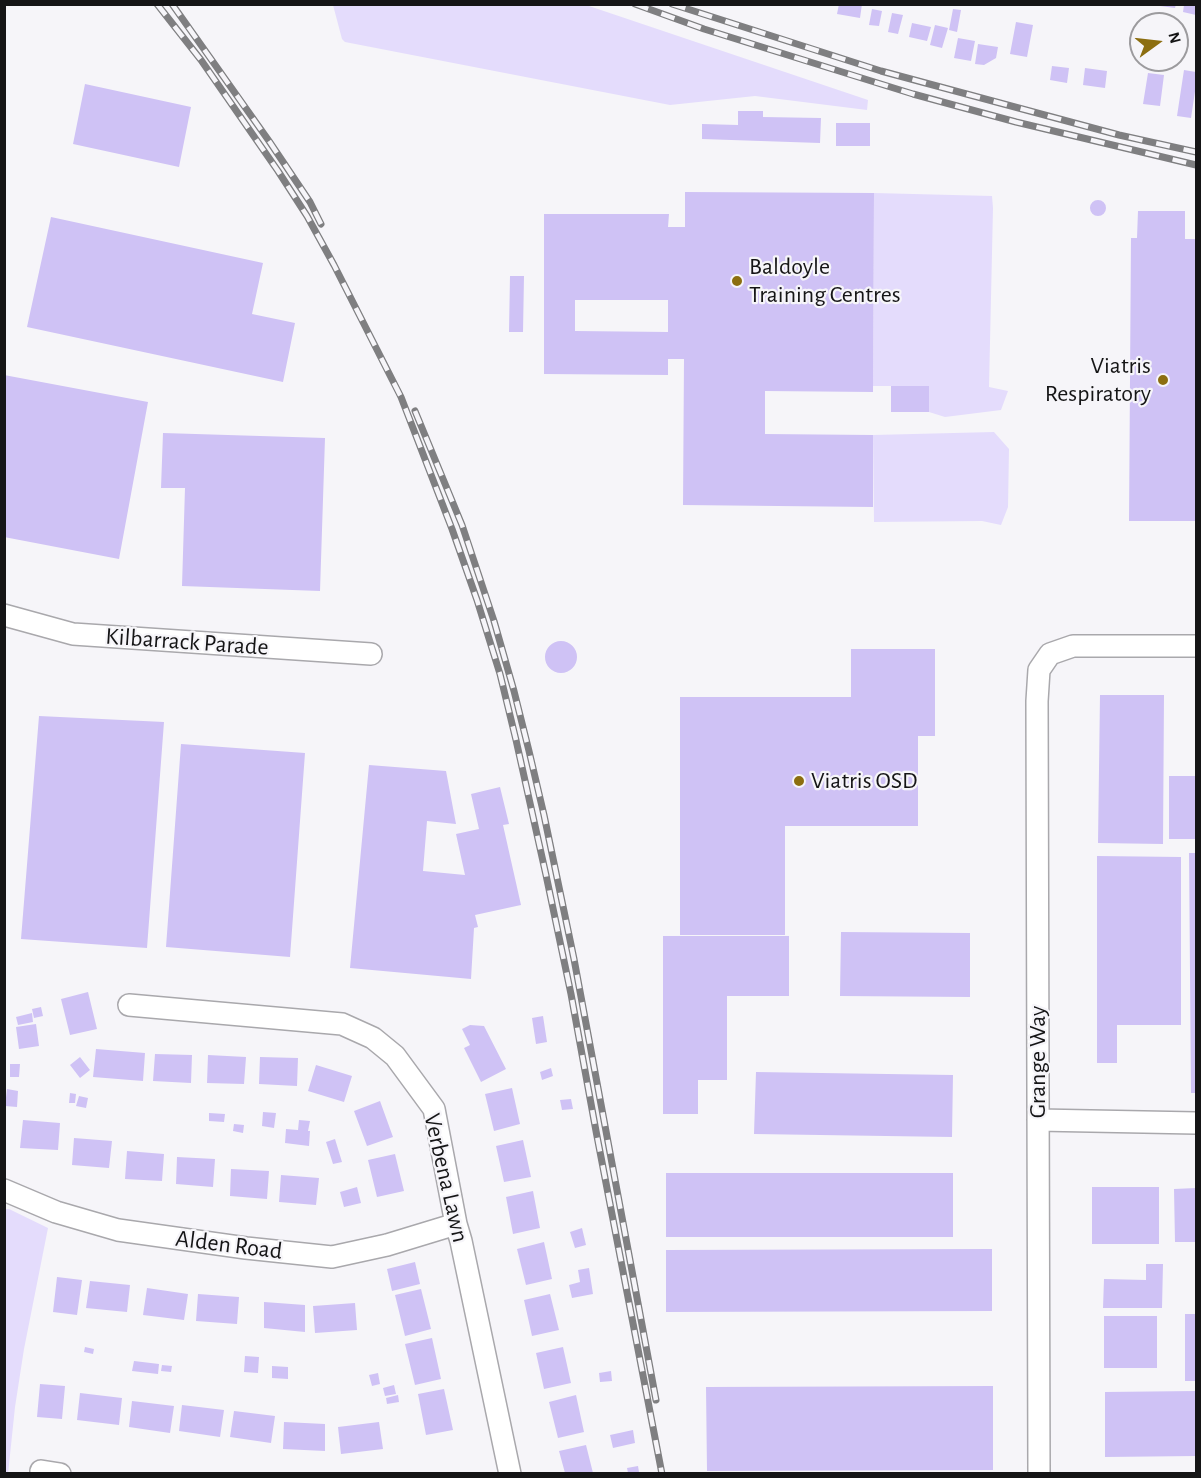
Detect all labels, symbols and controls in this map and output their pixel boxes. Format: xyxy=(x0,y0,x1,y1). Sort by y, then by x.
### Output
north arrow xyxy=(1129,12,1189,72)
text: N xyxy=(1165,30,1184,45)
place label: Baldoyle Training Centres xyxy=(749,253,901,309)
marker: Baldoyle Training Centres xyxy=(730,274,744,288)
place label: Viatris Respiratory xyxy=(1045,352,1151,408)
marker: Viatris Respiratory xyxy=(1156,373,1170,387)
street label: Kilbarrack Parade xyxy=(105,622,269,662)
place label: Viatris OSD xyxy=(811,767,918,795)
marker: Viatris OSD xyxy=(792,774,806,788)
street label: Grange Way xyxy=(1024,1006,1052,1118)
street label: Verbena Lawn xyxy=(417,1111,475,1245)
street label: Alden Road xyxy=(174,1224,284,1266)

